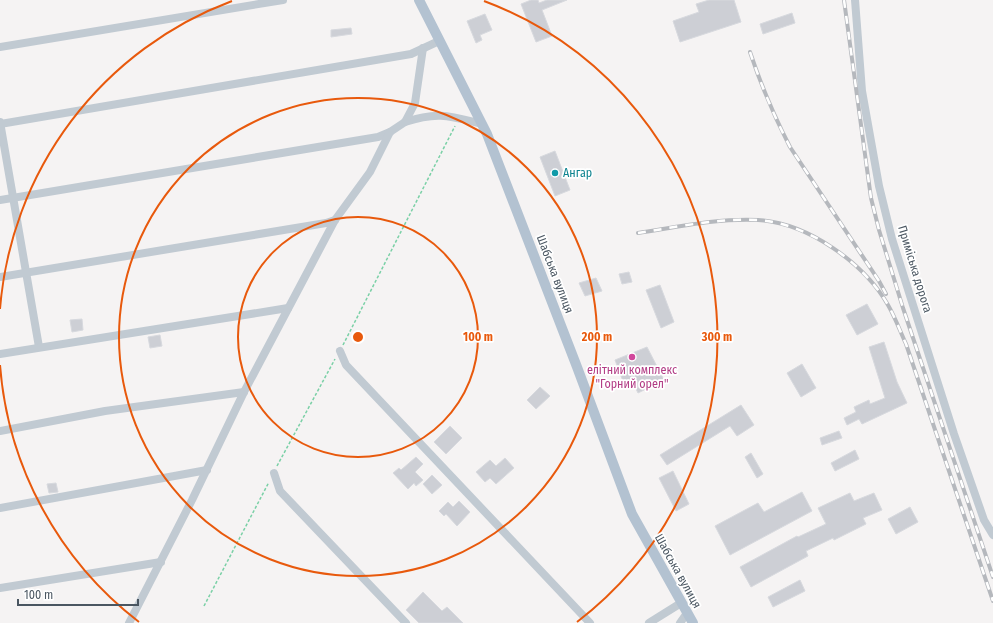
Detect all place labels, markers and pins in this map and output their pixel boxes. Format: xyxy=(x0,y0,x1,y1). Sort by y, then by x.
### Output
place label: Ангар xyxy=(563,166,592,180)
marker: Ангар xyxy=(550,168,560,178)
centre of rings xyxy=(351,330,365,344)
marker: елітний комплекс "Горний орел" xyxy=(627,352,637,362)
place label: елітний комплекс "Горний орел" xyxy=(587,363,677,391)

